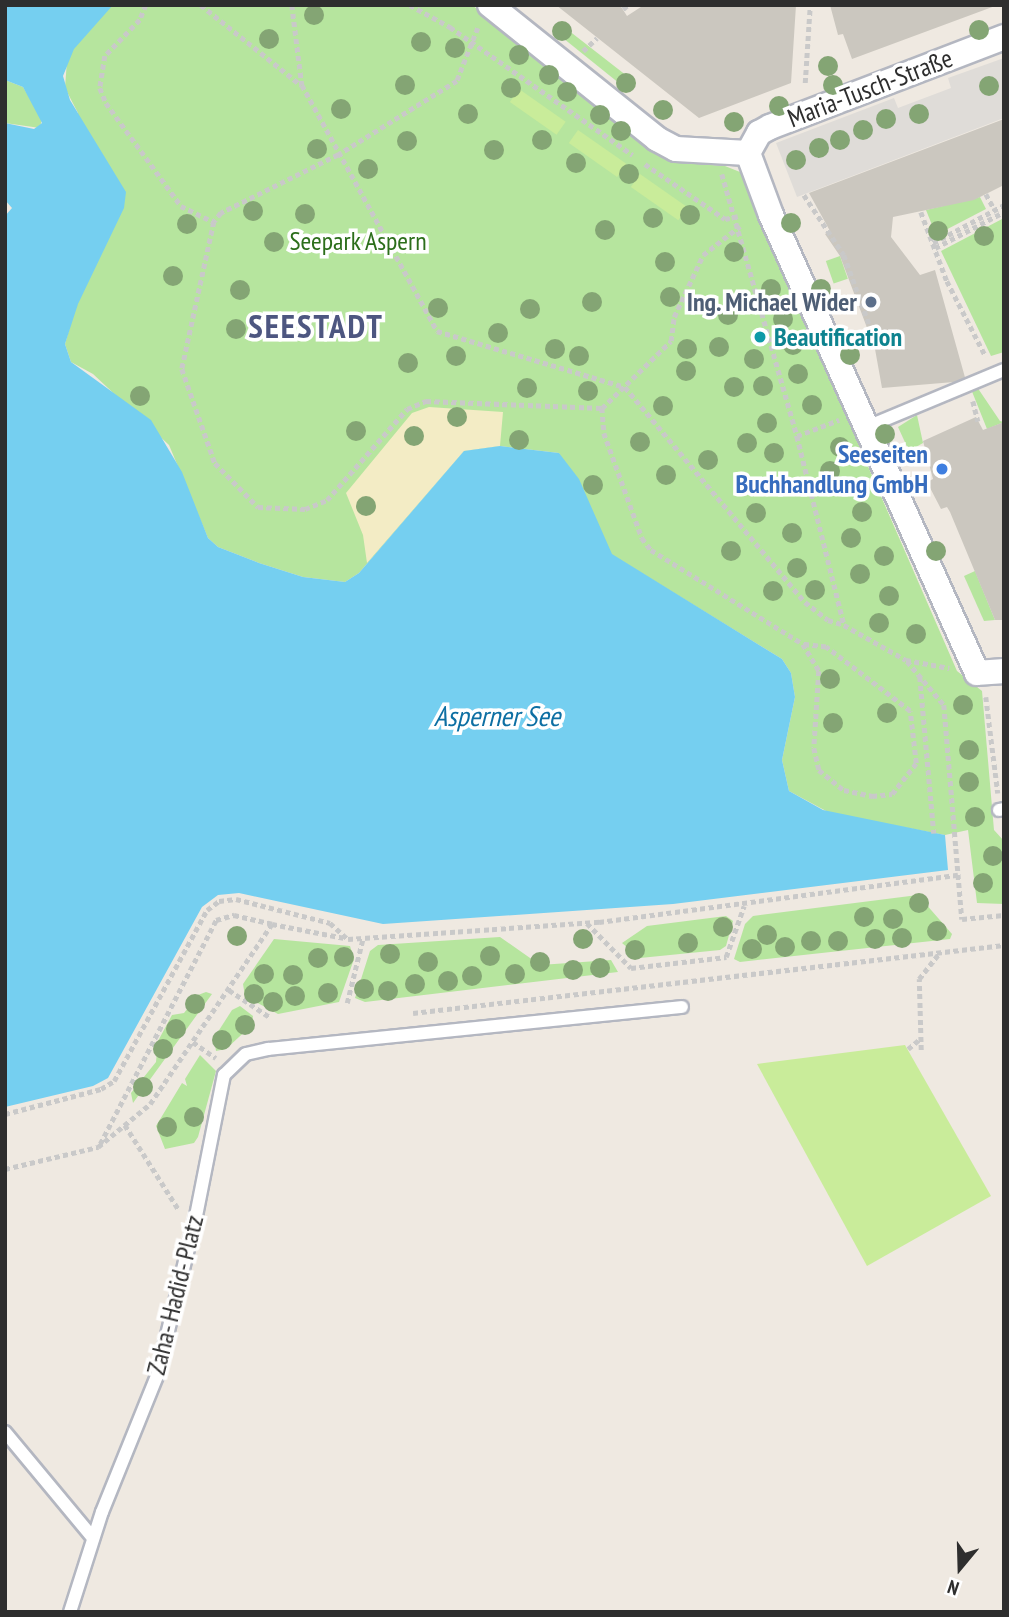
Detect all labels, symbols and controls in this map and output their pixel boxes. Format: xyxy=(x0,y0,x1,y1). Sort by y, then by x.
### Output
street label: Maria-Tusch-Straße xyxy=(783,42,957,134)
park label: Seepark Aspern xyxy=(289,225,427,257)
place label: Ing. Michael Wider xyxy=(685,286,857,318)
marker: Ing. Michael Wider xyxy=(863,294,879,310)
district label: SEESTADT xyxy=(249,306,383,346)
place label: Beautification xyxy=(774,321,902,353)
marker: Beautification xyxy=(752,329,768,345)
place label: Seeseiten Buchhandlung GmbH xyxy=(735,438,928,500)
marker: Seeseiten Buchhandlung GmbH xyxy=(934,461,950,477)
water label: Asperner See xyxy=(434,699,560,733)
street label: Zaha- Hadid- Platz xyxy=(140,1210,210,1380)
north arrow xyxy=(925,1533,995,1603)
text: N xyxy=(944,1575,962,1601)

